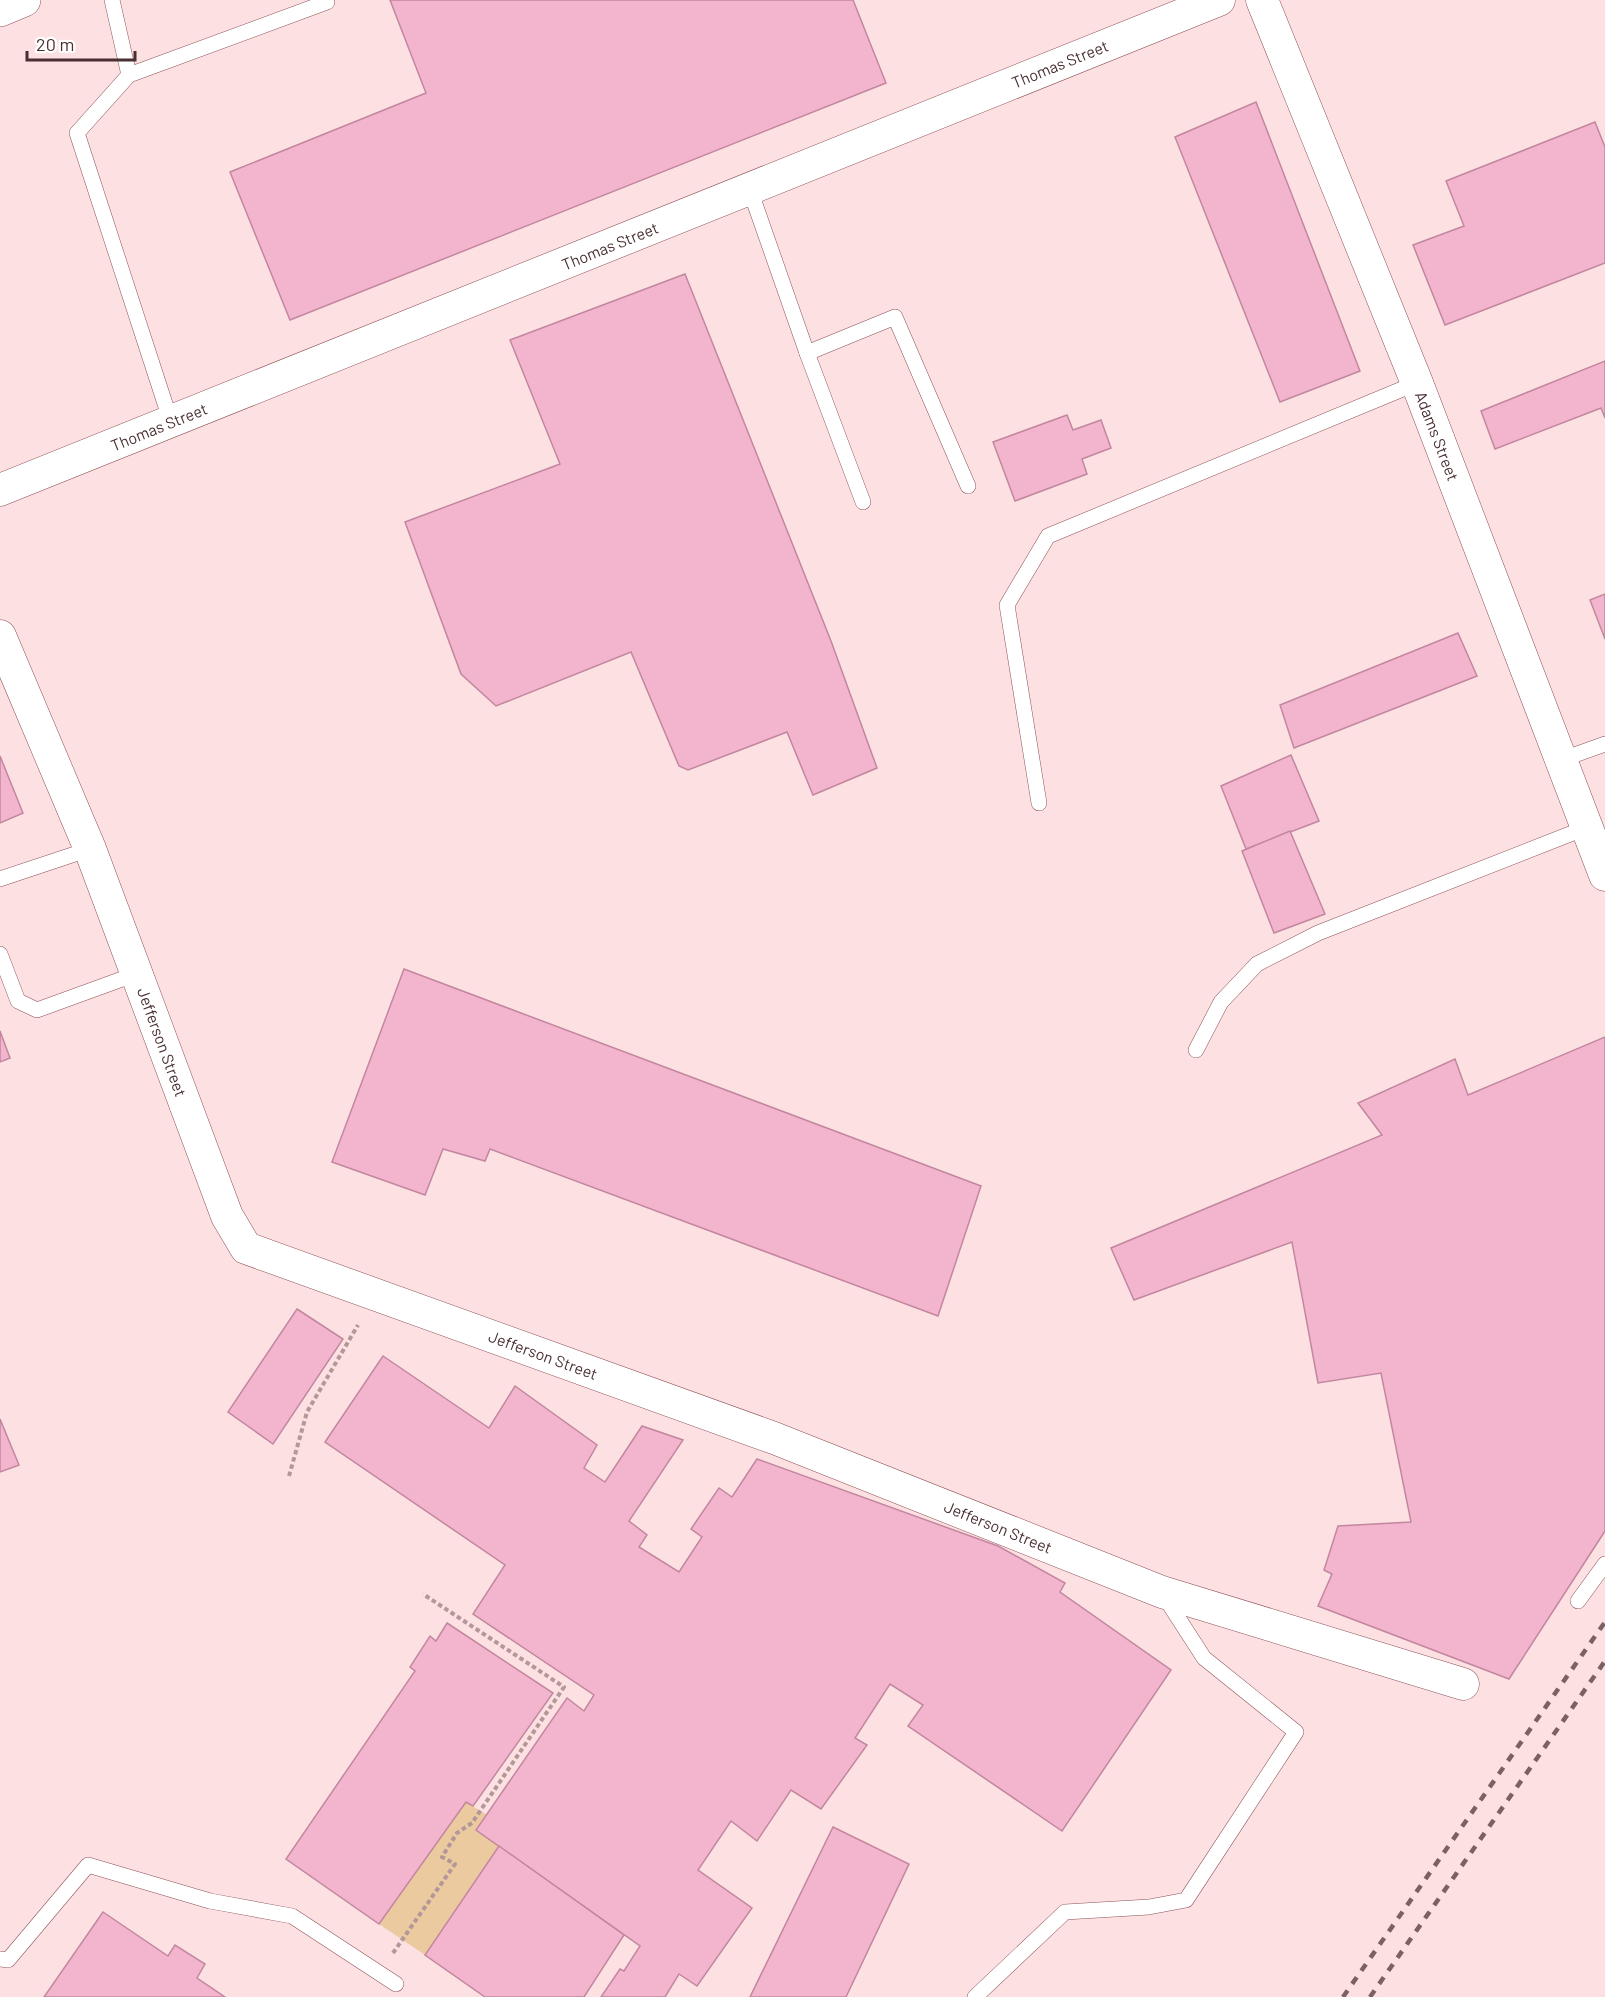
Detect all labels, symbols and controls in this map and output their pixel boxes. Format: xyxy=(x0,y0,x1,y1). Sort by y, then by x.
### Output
scale bar xyxy=(27,24,135,62)
text: 20 m xyxy=(36,33,74,55)
street label: Thomas Street xyxy=(1009,36,1111,92)
street label: Thomas Street xyxy=(559,218,661,274)
street label: Adams Street xyxy=(1412,388,1463,483)
street label: Thomas Street xyxy=(108,399,210,455)
street label: Jefferson Street xyxy=(134,985,191,1099)
street label: Jefferson Street xyxy=(486,1326,600,1383)
street label: Jefferson Street xyxy=(942,1496,1055,1557)

